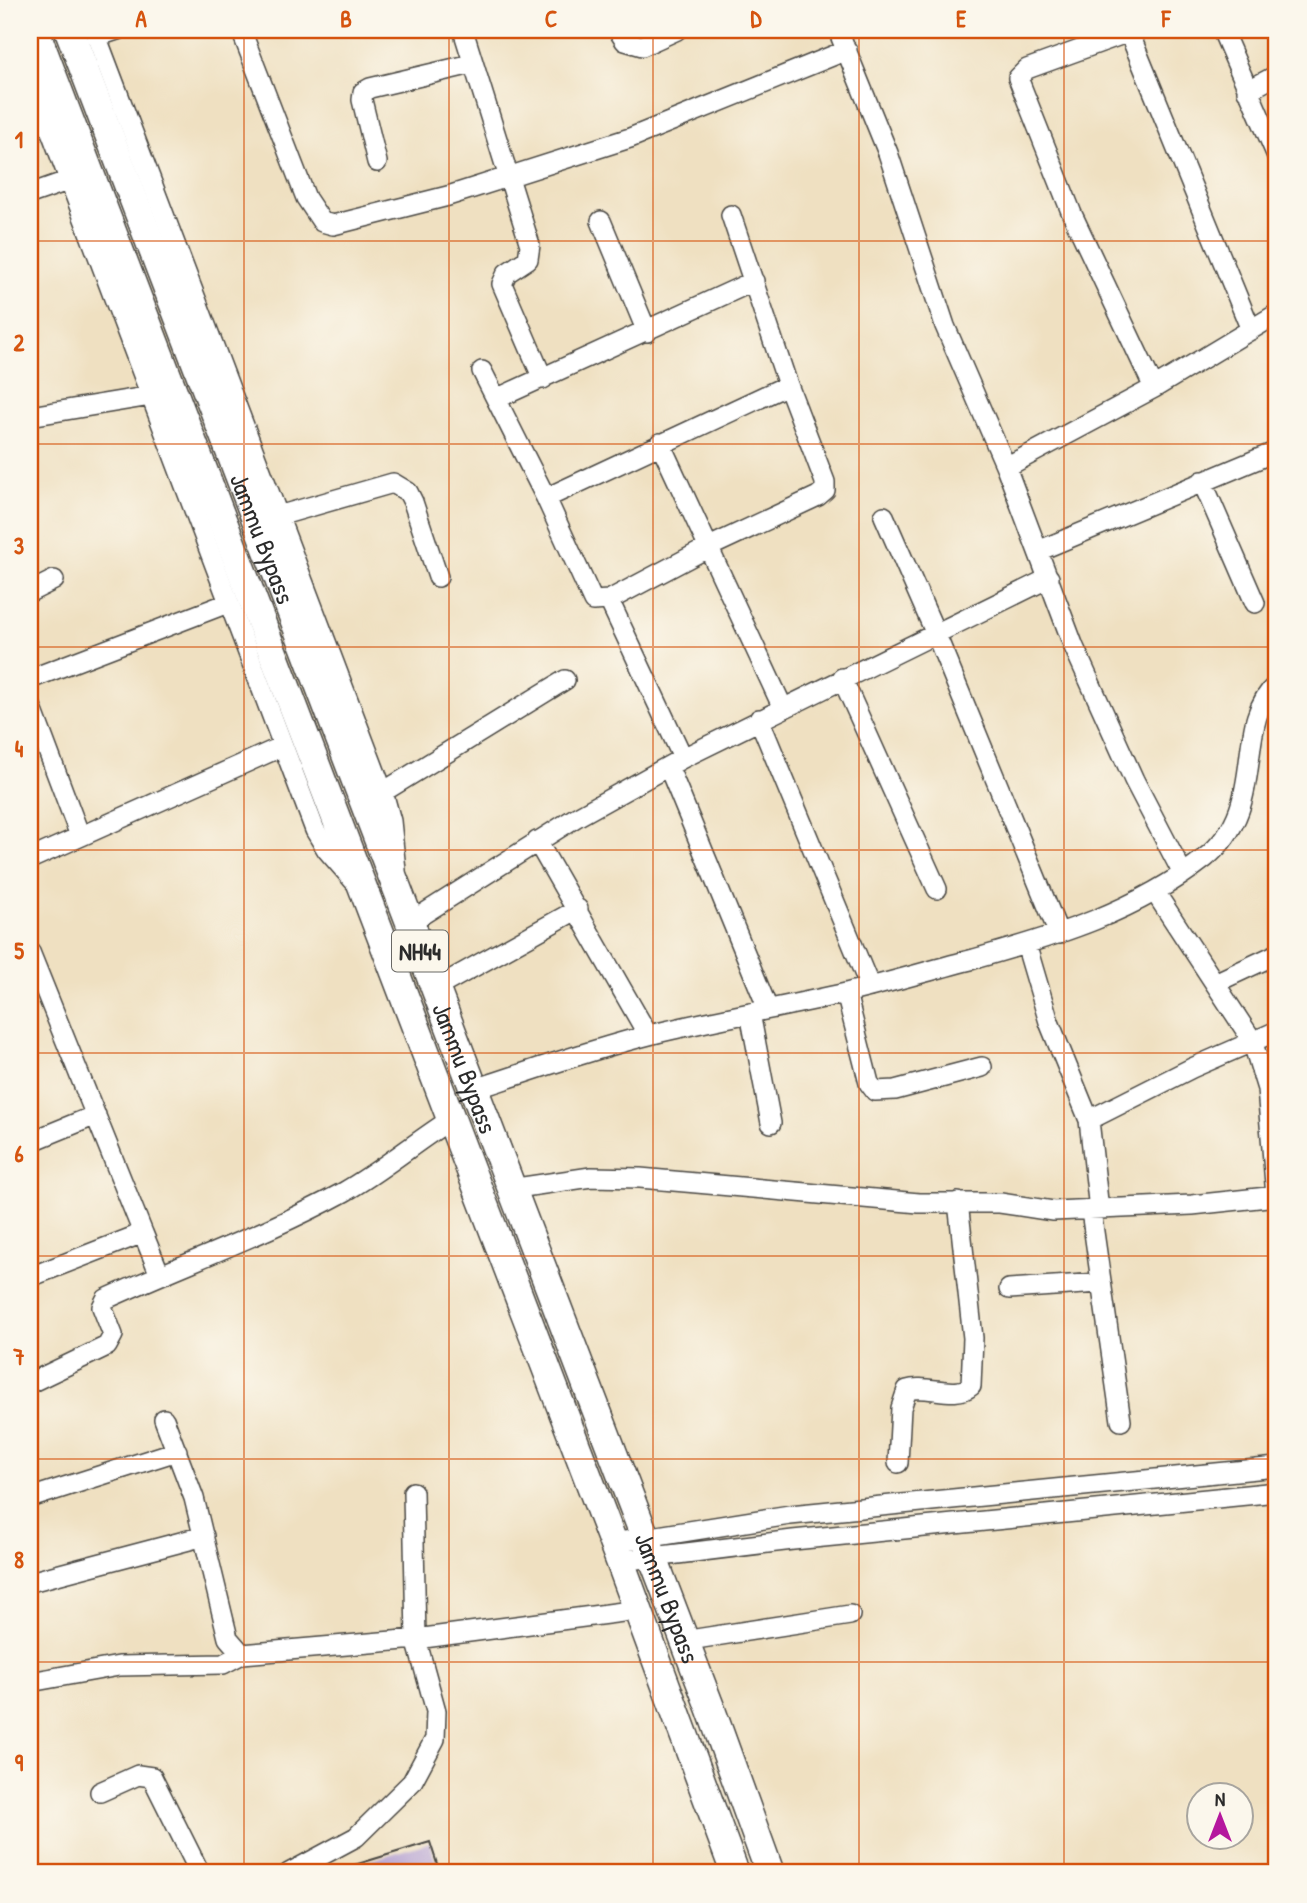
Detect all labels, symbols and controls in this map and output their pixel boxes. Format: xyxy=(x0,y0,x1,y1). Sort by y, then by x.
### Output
text: A xyxy=(135,3,147,34)
text: B xyxy=(340,3,352,34)
text: C xyxy=(545,3,557,34)
text: D xyxy=(751,3,763,34)
text: E xyxy=(956,3,967,34)
text: F xyxy=(1161,3,1172,34)
text: 1 xyxy=(15,124,23,155)
text: 2 xyxy=(14,327,25,358)
street label: Jammu Bypass xyxy=(222,468,304,608)
text: 3 xyxy=(14,530,24,561)
text: 4 xyxy=(15,733,24,764)
road number: NH44 xyxy=(392,931,448,972)
text: 5 xyxy=(14,935,24,966)
street label: Jammu Bypass xyxy=(425,997,507,1138)
text: 6 xyxy=(14,1138,24,1169)
text: 7 xyxy=(12,1341,25,1372)
street label: Jammu Bypass xyxy=(627,1527,709,1668)
text: 8 xyxy=(14,1544,24,1575)
text: 9 xyxy=(15,1747,24,1778)
north arrow xyxy=(1184,1780,1254,1850)
text: N xyxy=(1215,1786,1225,1812)

